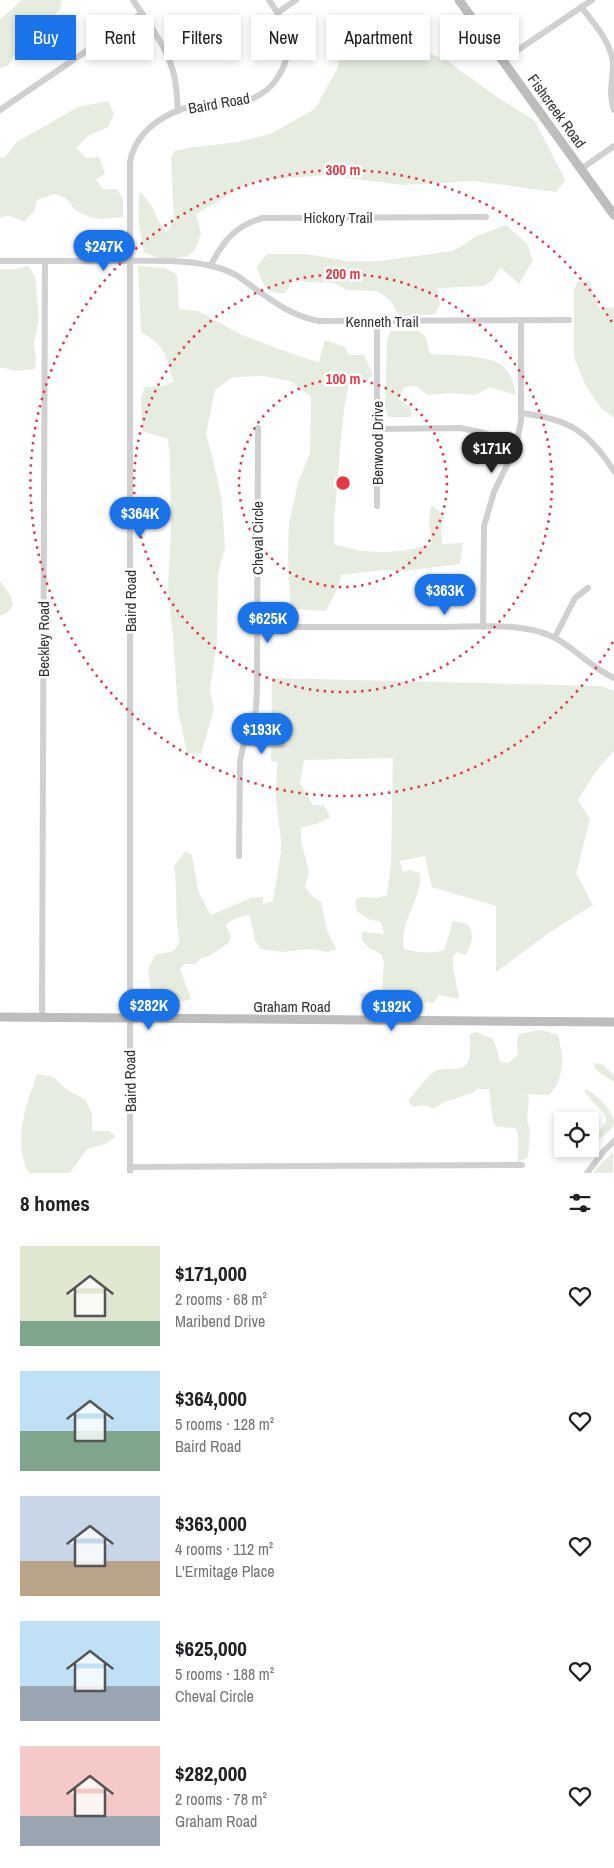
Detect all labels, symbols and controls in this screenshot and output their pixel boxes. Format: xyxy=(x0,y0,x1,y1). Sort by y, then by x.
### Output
chip: Buy xyxy=(15,15,76,60)
chip: Rent xyxy=(86,15,154,60)
chip: Filters xyxy=(164,15,241,60)
chip: New xyxy=(251,15,316,60)
chip: Apartment xyxy=(326,15,430,60)
chip: House xyxy=(440,15,519,60)
street label: Fishcreek Road xyxy=(523,70,591,152)
street label: Baird Road xyxy=(187,87,251,119)
text: 300 m xyxy=(326,159,360,180)
street label: Hickory Trail xyxy=(303,207,373,228)
pin: $247K xyxy=(69,230,139,272)
text: $247K xyxy=(85,235,123,257)
text: 200 m xyxy=(326,263,360,284)
street label: Kenneth Trail xyxy=(345,311,419,332)
text: 100 m xyxy=(326,368,360,389)
street label: Benwood Drive xyxy=(367,401,388,485)
pin: $171K xyxy=(457,432,527,474)
text: $171K xyxy=(473,437,511,459)
centre of rings xyxy=(334,474,352,492)
pin: $364K xyxy=(105,496,175,539)
street label: Cheval Circle xyxy=(247,501,268,575)
text: $364K xyxy=(121,502,159,524)
street label: Baird Road xyxy=(120,570,141,632)
pin: $363K xyxy=(410,574,480,616)
text: $363K xyxy=(426,579,464,601)
street label: Beckley Road xyxy=(33,601,54,677)
pin: $625K xyxy=(233,602,303,644)
text: $625K xyxy=(249,607,287,629)
pin: $193K xyxy=(227,712,297,755)
text: $193K xyxy=(243,718,281,740)
pin: $282K xyxy=(114,988,184,1031)
pin: $192K xyxy=(357,990,427,1032)
text: $282K xyxy=(130,994,168,1016)
text: $192K xyxy=(373,995,411,1017)
street label: Graham Road xyxy=(253,996,331,1017)
street label: Baird Road xyxy=(119,1050,141,1112)
map controls xyxy=(554,1112,599,1157)
button: locate xyxy=(554,1112,599,1157)
text: 8 homes xyxy=(20,1189,90,1218)
icon: filters xyxy=(566,1189,594,1217)
text: $171,000 xyxy=(175,1259,247,1288)
icon: home xyxy=(60,1266,120,1326)
icon: heart xyxy=(566,1282,594,1310)
text: 2 rooms · 68 m² xyxy=(175,1288,267,1310)
text: Maribend Drive xyxy=(175,1310,265,1332)
text: $364,000 xyxy=(175,1384,247,1413)
icon: home xyxy=(60,1391,120,1451)
icon: heart xyxy=(566,1407,594,1435)
text: 5 rooms · 128 m² xyxy=(175,1413,274,1435)
text: Baird Road xyxy=(175,1435,241,1457)
text: $363,000 xyxy=(175,1509,247,1538)
icon: home xyxy=(60,1516,120,1576)
icon: heart xyxy=(566,1532,594,1560)
text: 4 rooms · 112 m² xyxy=(175,1538,273,1560)
text: L'Ermitage Place xyxy=(175,1560,275,1582)
text: $625,000 xyxy=(175,1634,247,1663)
icon: home xyxy=(60,1641,120,1701)
icon: heart xyxy=(566,1657,594,1685)
text: 5 rooms · 188 m² xyxy=(175,1663,274,1685)
text: Cheval Circle xyxy=(175,1685,254,1707)
text: $282,000 xyxy=(175,1759,247,1788)
icon: home xyxy=(60,1766,120,1826)
icon: heart xyxy=(566,1782,594,1810)
text: 2 rooms · 78 m² xyxy=(175,1788,267,1810)
text: Graham Road xyxy=(175,1810,257,1832)

